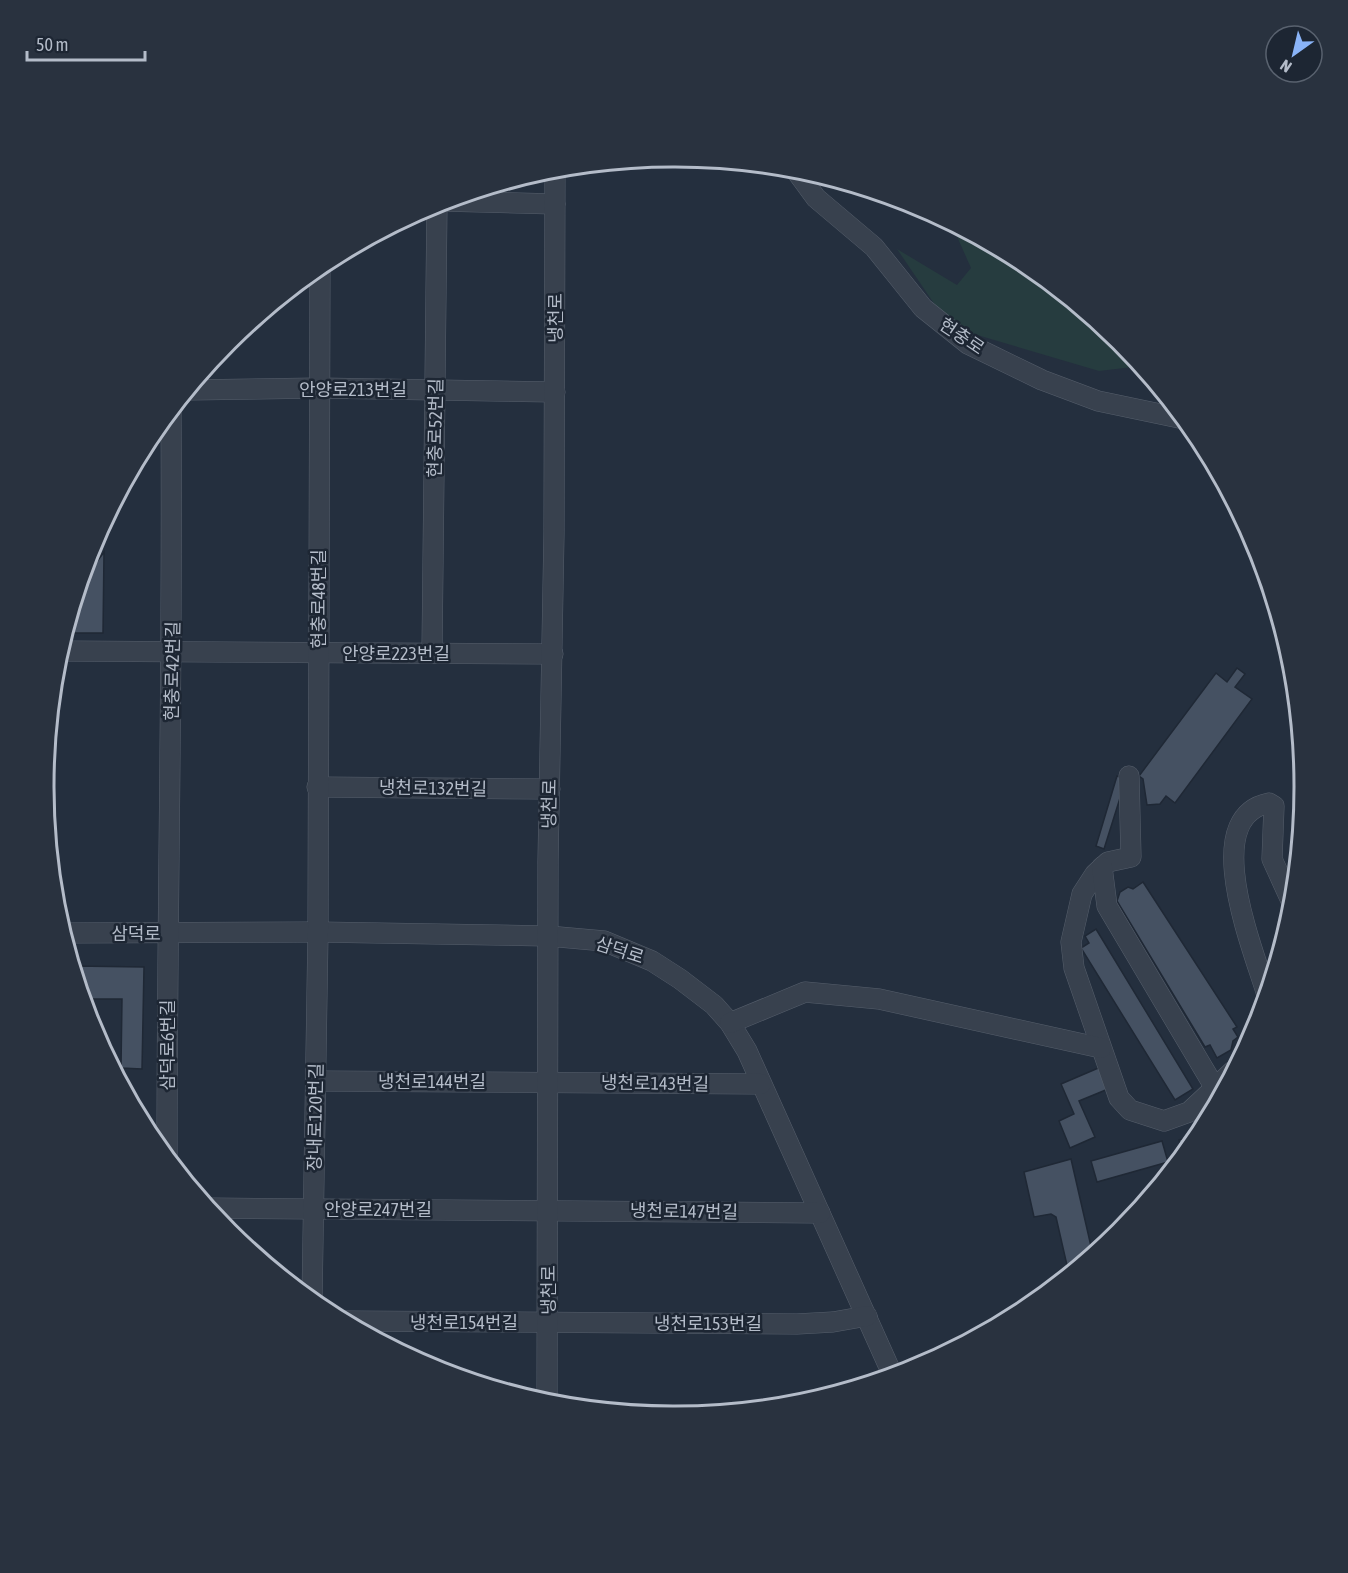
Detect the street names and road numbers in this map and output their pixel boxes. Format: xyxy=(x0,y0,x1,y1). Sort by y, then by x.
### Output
street label: 냉천로 xyxy=(545,293,566,343)
street label: 현충로 xyxy=(936,313,988,359)
street label: 현충로52번길 xyxy=(424,378,446,478)
street label: 안양로213번길 xyxy=(299,379,407,400)
street label: 현충로48번길 xyxy=(308,549,329,649)
street label: 현충로42번길 xyxy=(161,621,183,721)
street label: 안양로223번길 xyxy=(342,643,450,664)
street label: 냉천로132번길 xyxy=(379,777,487,799)
street label: 냉천로 xyxy=(538,779,560,829)
street label: 삼덕로 xyxy=(111,923,161,944)
street label: 삼덕로 xyxy=(593,932,647,968)
street label: 삼덕로6번길 xyxy=(157,999,178,1091)
street label: 장내로120번길 xyxy=(304,1063,326,1171)
street label: 냉천로144번길 xyxy=(378,1071,486,1092)
street label: 냉천로143번길 xyxy=(601,1072,709,1094)
street label: 안양로247번길 xyxy=(324,1199,432,1220)
street label: 냉천로147번길 xyxy=(630,1200,738,1222)
street label: 냉천로 xyxy=(538,1265,559,1315)
street label: 냉천로154번길 xyxy=(410,1312,518,1333)
street label: 냉천로153번길 xyxy=(654,1313,762,1334)

